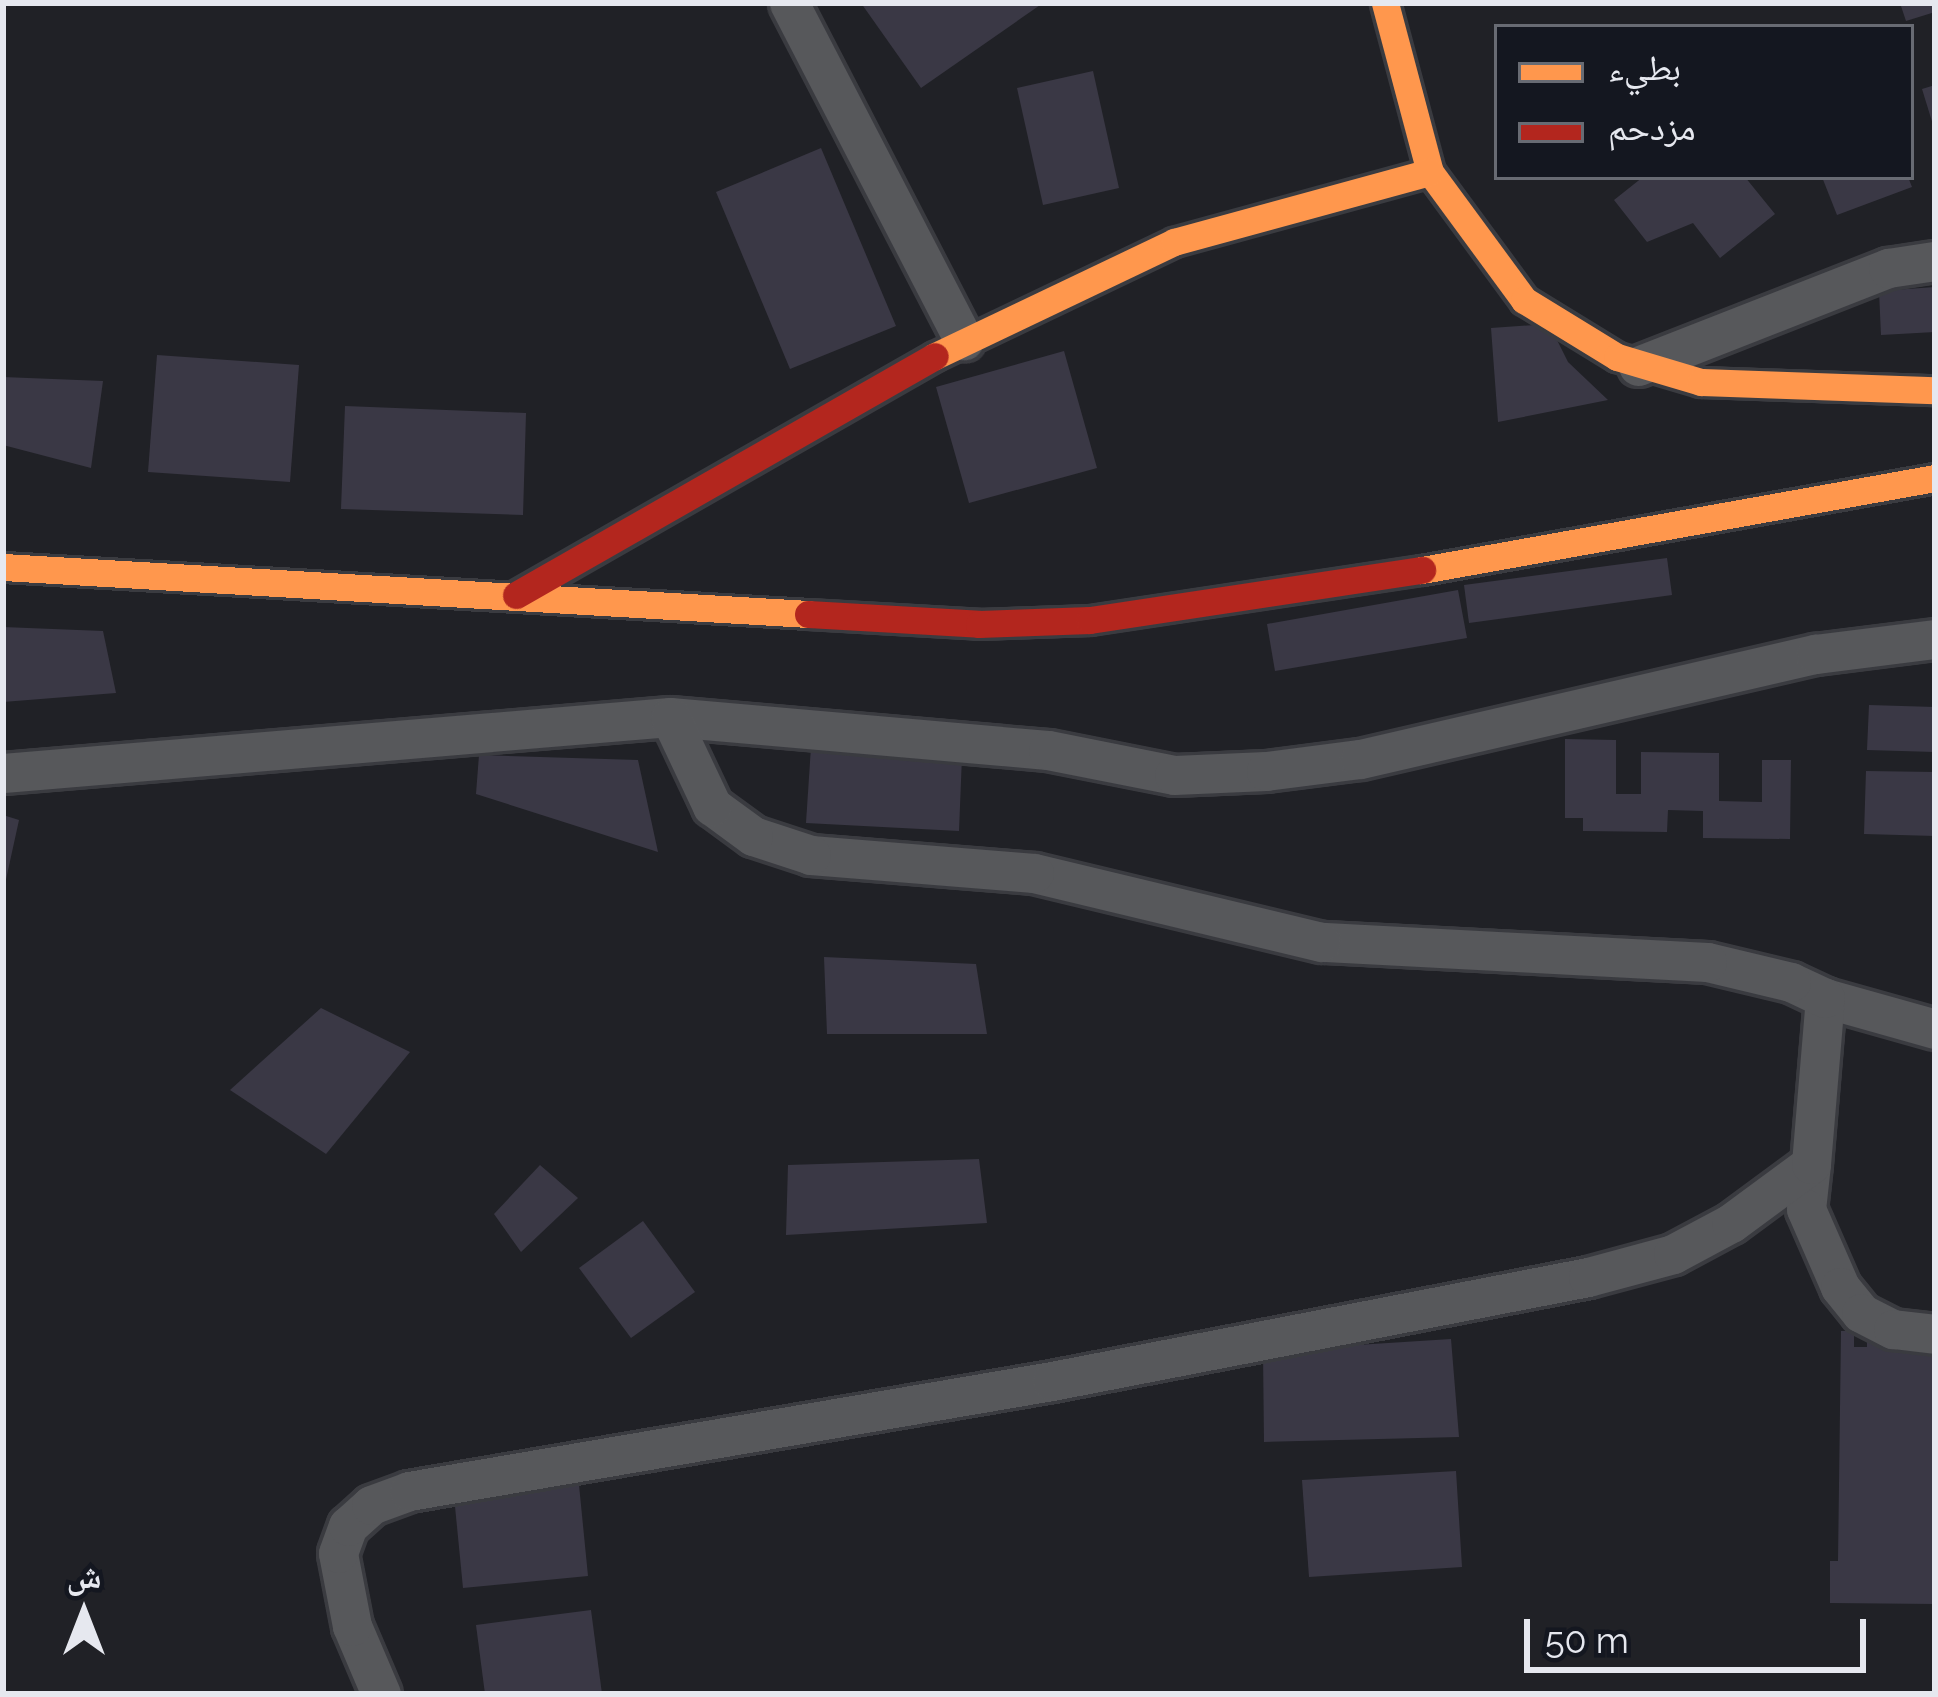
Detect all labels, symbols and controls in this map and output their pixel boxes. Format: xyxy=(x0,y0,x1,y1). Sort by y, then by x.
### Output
legend xyxy=(1494,24,1914,180)
text: بطيء xyxy=(1608,46,1681,88)
text: مزدحم xyxy=(1608,106,1696,148)
north arrow xyxy=(24,1553,144,1673)
text: ش xyxy=(66,1557,102,1596)
scale bar xyxy=(1530,1595,1872,1669)
text: 50 m xyxy=(1545,1619,1629,1661)

